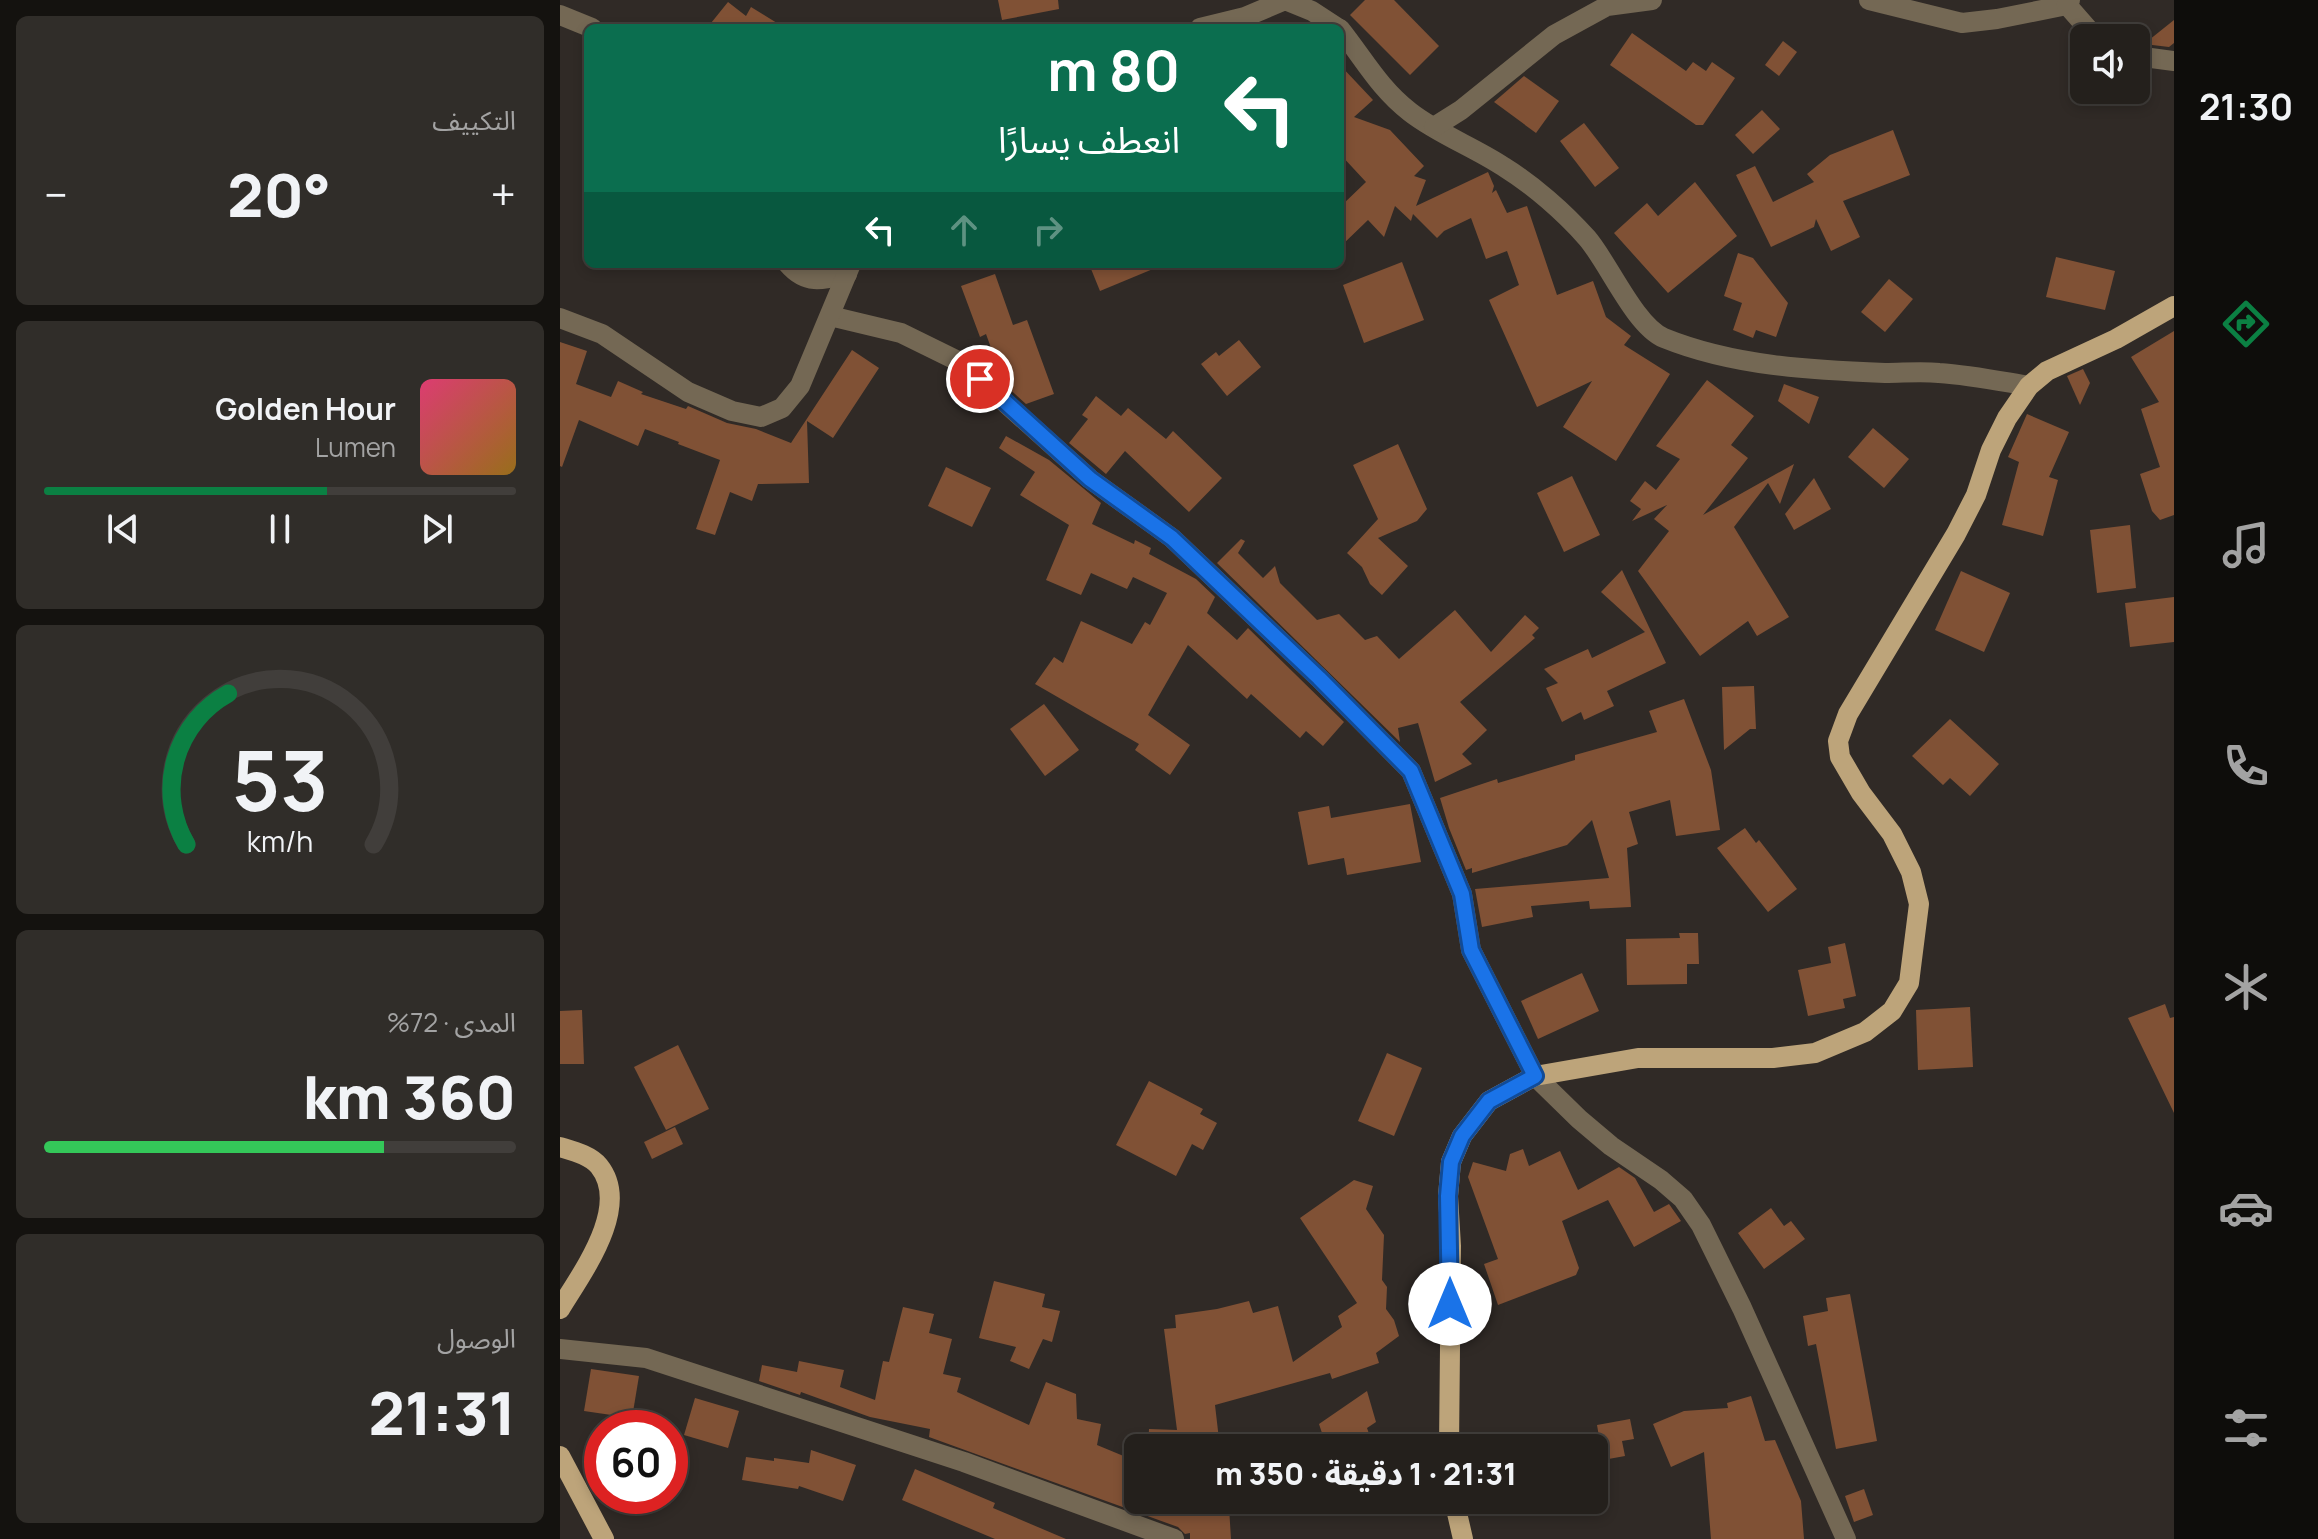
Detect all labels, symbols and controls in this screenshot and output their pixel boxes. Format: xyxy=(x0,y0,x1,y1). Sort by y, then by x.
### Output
map controls xyxy=(2070,24,2150,104)
button: sound xyxy=(2070,24,2150,104)
text: 80 m xyxy=(1047,31,1180,108)
icon: left xyxy=(1208,56,1312,160)
text: 21:30 xyxy=(2199,82,2293,131)
text: التكييف xyxy=(432,102,516,138)
text: انعطف يسارًا xyxy=(998,115,1180,164)
text: 20° xyxy=(227,153,331,235)
text: − xyxy=(44,164,68,224)
text: + xyxy=(491,164,516,224)
icon: left xyxy=(858,208,902,252)
icon: ahead xyxy=(942,208,986,252)
icon: right xyxy=(1026,208,1070,252)
icon: directions xyxy=(2218,296,2274,352)
pin xyxy=(946,345,1014,413)
icon: arrive xyxy=(958,357,1002,401)
text: Golden Hour xyxy=(215,388,396,429)
text: Lumen xyxy=(315,429,396,465)
icon: previous xyxy=(101,507,145,551)
icon: pause xyxy=(258,507,302,551)
icon: next xyxy=(415,507,459,551)
icon: music xyxy=(2218,517,2274,573)
text: 53 xyxy=(231,722,329,836)
icon: phone xyxy=(2218,738,2274,794)
text: km/h xyxy=(247,823,313,862)
icon: climate xyxy=(2218,959,2274,1015)
text: المدى · 72% xyxy=(387,1004,516,1040)
text: 360 km xyxy=(303,1055,516,1137)
icon: car xyxy=(2218,1180,2274,1236)
position arrow xyxy=(1408,1262,1492,1346)
text: الوصول xyxy=(437,1320,516,1356)
text: 21:31 xyxy=(368,1371,516,1453)
icon: filters xyxy=(2218,1400,2274,1456)
speed limit sign: 60 xyxy=(584,1410,688,1514)
text: 21:31 · 1 دقيقة · 350 m xyxy=(1215,1453,1517,1494)

